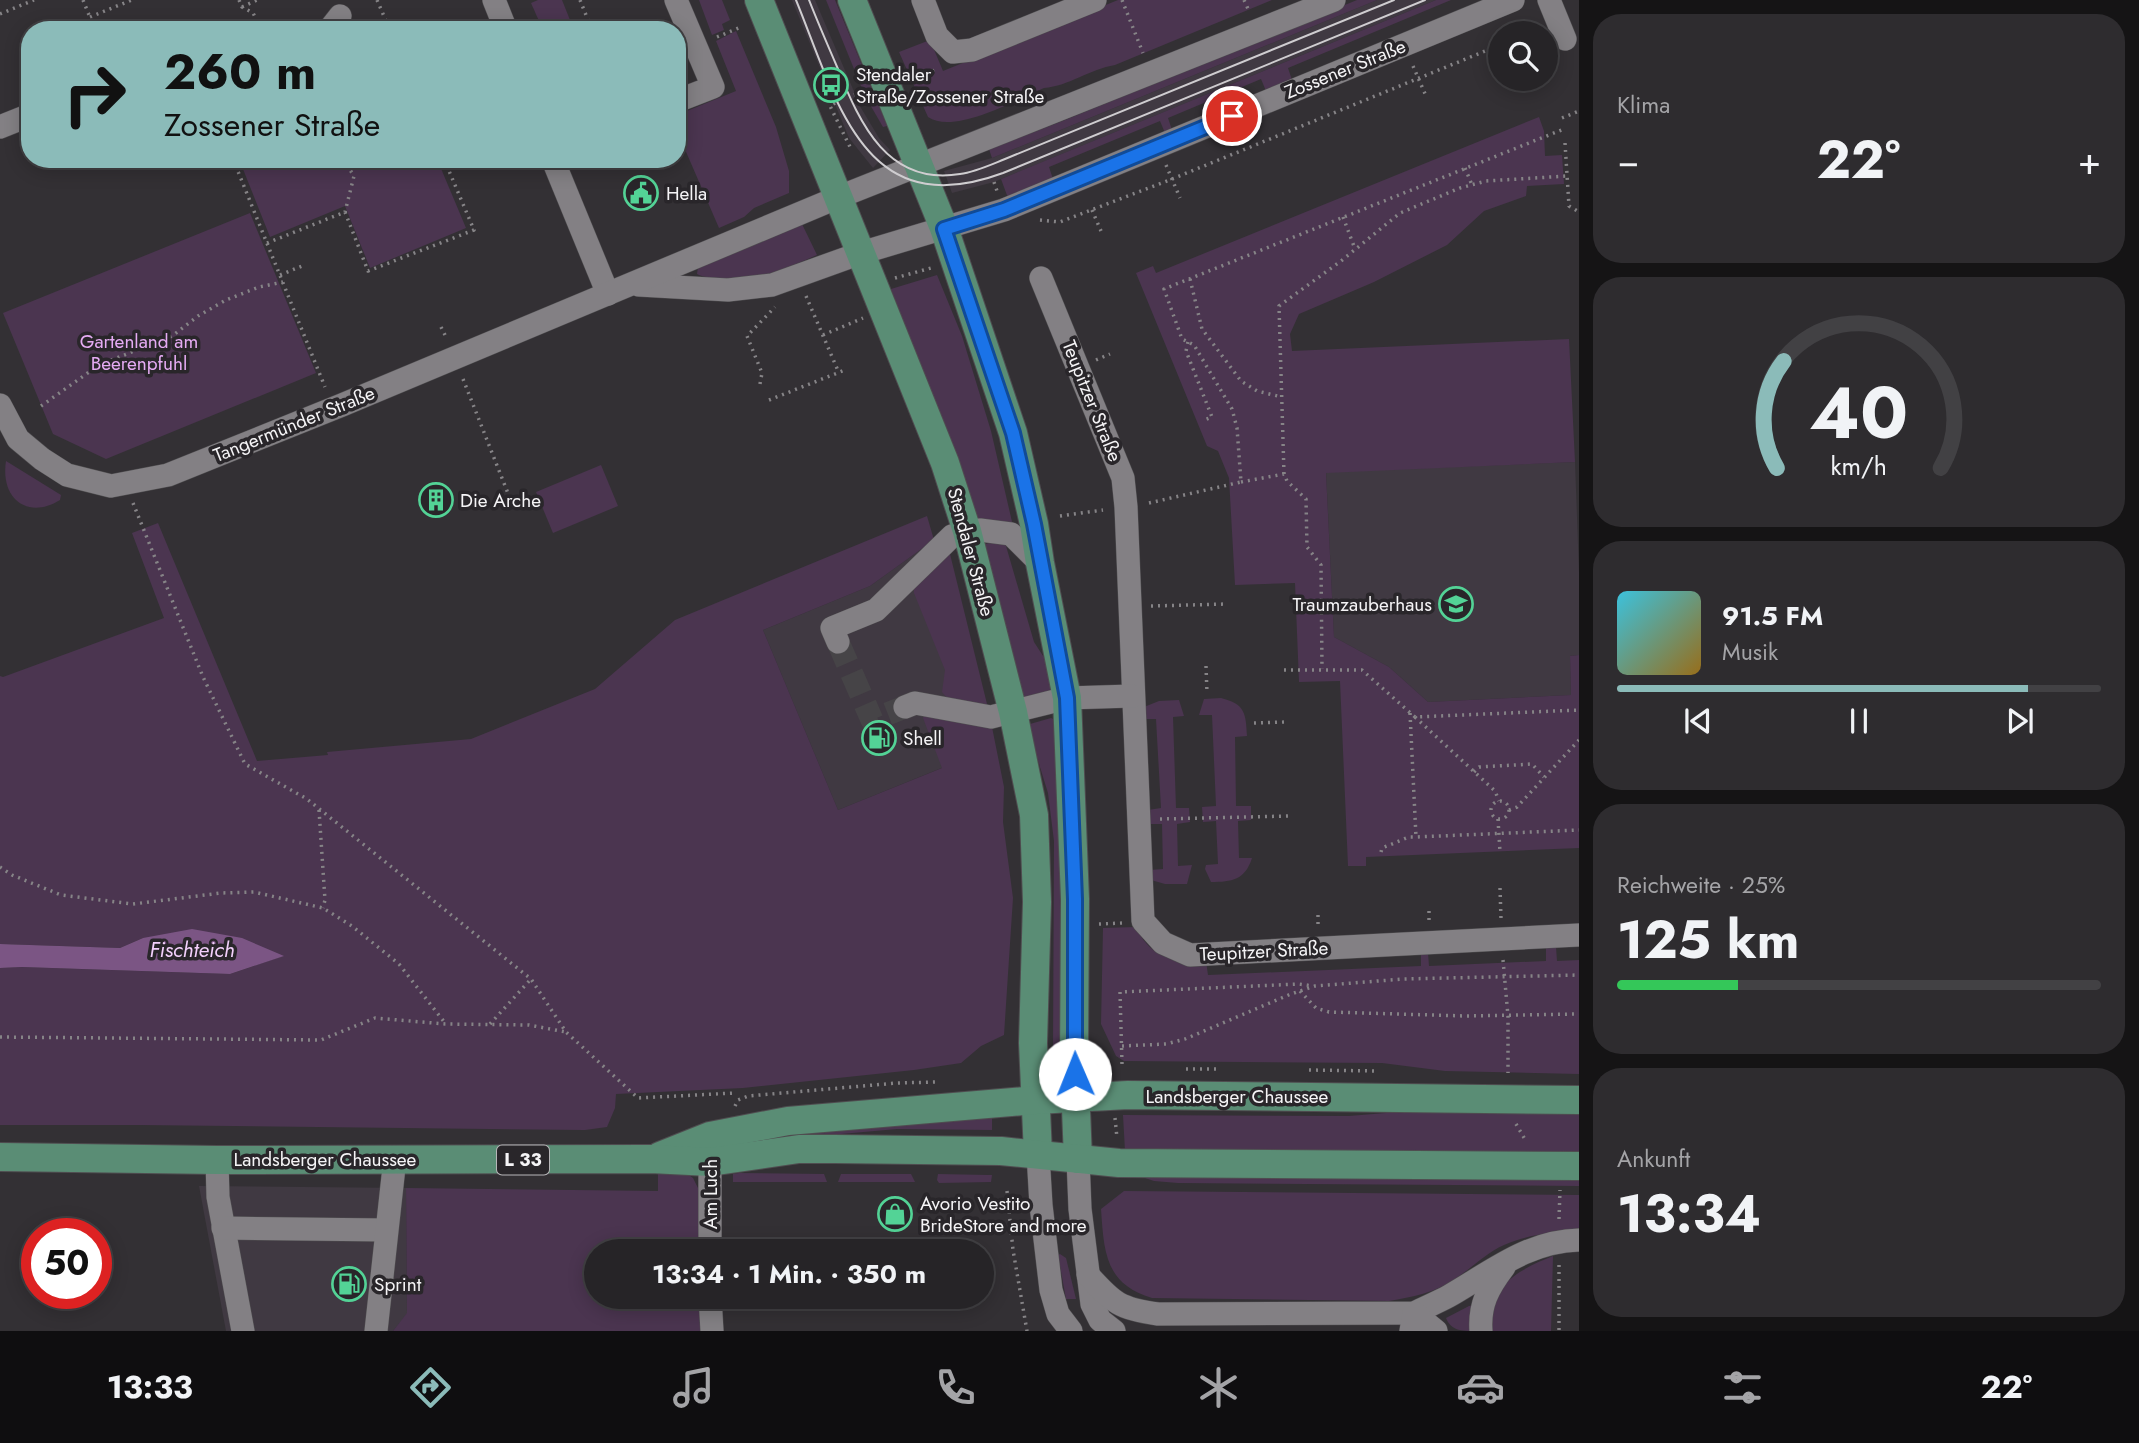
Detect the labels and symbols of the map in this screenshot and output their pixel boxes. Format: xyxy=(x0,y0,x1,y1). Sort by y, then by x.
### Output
street label: Zossener Straße xyxy=(1280,32,1410,106)
place label: Stendaler Straße/Zossener Straße xyxy=(856,61,1045,110)
bus stop icon: Stendaler Straße/Zossener Straße xyxy=(812,66,850,104)
pin xyxy=(1202,86,1262,146)
public building icon: Hella xyxy=(622,174,660,212)
place label: Hella xyxy=(666,180,707,207)
park label: Gartenland am Beerenpfuhl xyxy=(80,328,198,377)
street label: Teupitzer Straße xyxy=(1055,336,1129,466)
street label: Tangermünder Straße xyxy=(209,379,379,469)
building icon: Die Arche xyxy=(417,481,455,519)
street label: Stendaler Straße xyxy=(941,485,1001,620)
place label: Die Arche xyxy=(460,487,541,514)
school or university icon: Traumzauberhaus xyxy=(1437,585,1475,623)
place label: Traumzauberhaus xyxy=(1293,591,1432,618)
fuel station icon: Shell xyxy=(860,719,898,757)
place label: Shell xyxy=(903,725,942,752)
street label: Teupitzer Straße xyxy=(1199,934,1329,968)
water label: Fischteich xyxy=(149,935,235,965)
position arrow xyxy=(1038,1037,1112,1111)
street label: Landsberger Chaussee xyxy=(1146,1083,1329,1110)
street label: Landsberger Chaussee xyxy=(234,1146,417,1173)
road number: L 33 xyxy=(497,1146,549,1175)
street label: Am Luch xyxy=(697,1159,724,1229)
place label: Avorio Vestito BrideStore and more xyxy=(920,1190,1087,1239)
shop icon: Avorio Vestito BrideStore and more xyxy=(876,1195,914,1233)
speed limit sign: 50 xyxy=(21,1218,112,1309)
fuel station icon: Sprint xyxy=(330,1265,368,1303)
place label: Sprint xyxy=(374,1271,422,1298)

